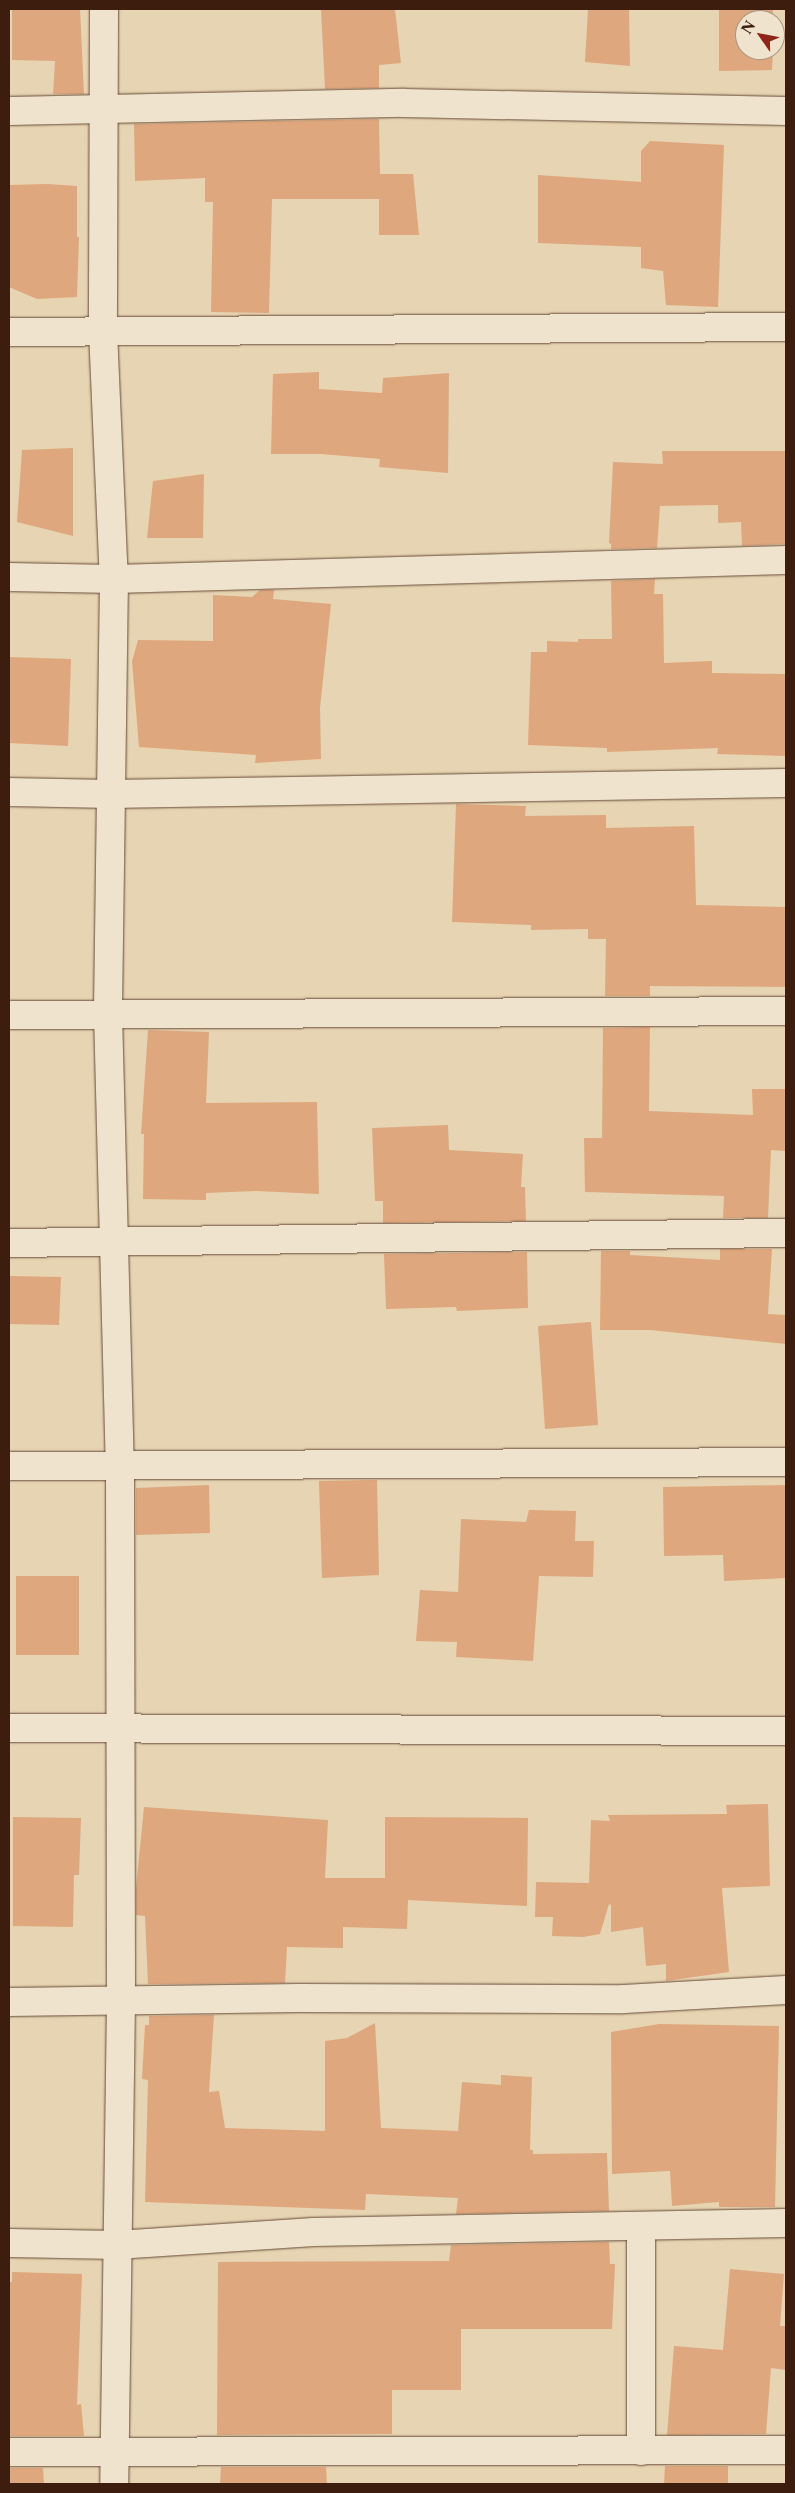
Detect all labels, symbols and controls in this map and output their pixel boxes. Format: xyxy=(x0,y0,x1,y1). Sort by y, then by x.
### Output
north arrow xyxy=(735,10,785,60)
text: N xyxy=(737,17,759,37)

